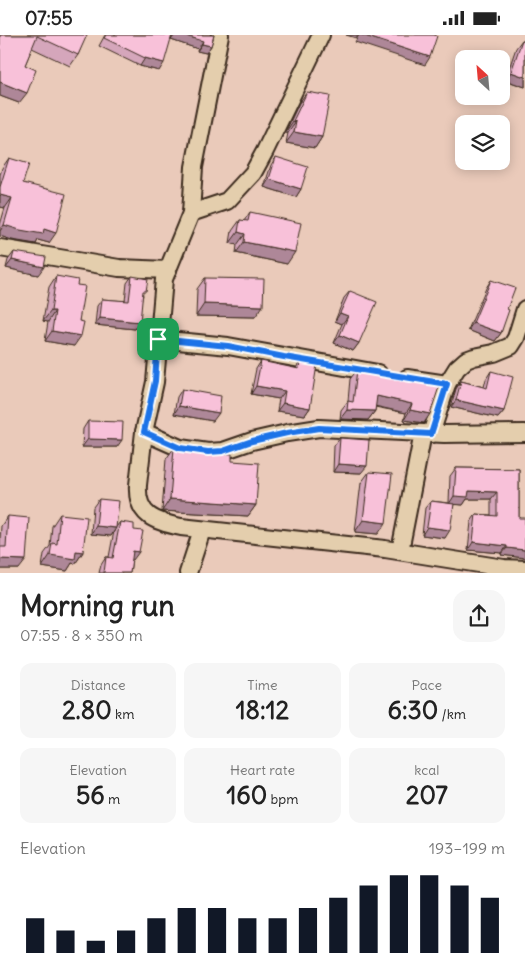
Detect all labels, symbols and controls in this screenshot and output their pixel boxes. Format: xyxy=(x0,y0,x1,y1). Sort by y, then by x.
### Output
text: 07:55 xyxy=(25,6,73,30)
north arrow xyxy=(455,50,510,105)
map controls xyxy=(455,50,510,170)
button: layers xyxy=(455,115,510,170)
pin xyxy=(137,318,179,360)
icon: arrive xyxy=(144,325,172,353)
text: Morning run xyxy=(20,588,175,624)
button: share xyxy=(453,590,505,642)
text: 07:55 · 8 × 350 m xyxy=(20,625,143,645)
text: Distance xyxy=(71,676,126,694)
text: Time xyxy=(247,676,278,694)
text: Pace xyxy=(412,676,442,694)
text: 2.80 xyxy=(62,694,112,726)
text: 18:12 xyxy=(236,694,289,726)
text: 6:30 xyxy=(388,694,438,726)
text: km xyxy=(112,705,134,723)
text: /km xyxy=(438,705,466,723)
text: Elevation xyxy=(69,761,127,779)
text: Heart rate xyxy=(230,761,295,779)
text: kcal xyxy=(414,761,439,779)
text: 56 xyxy=(76,779,105,811)
text: 160 xyxy=(226,779,267,811)
text: 207 xyxy=(406,779,448,811)
text: m xyxy=(105,790,120,808)
text: bpm xyxy=(267,790,299,808)
text: Elevation xyxy=(20,838,86,858)
text: 193–199 m xyxy=(429,838,505,858)

